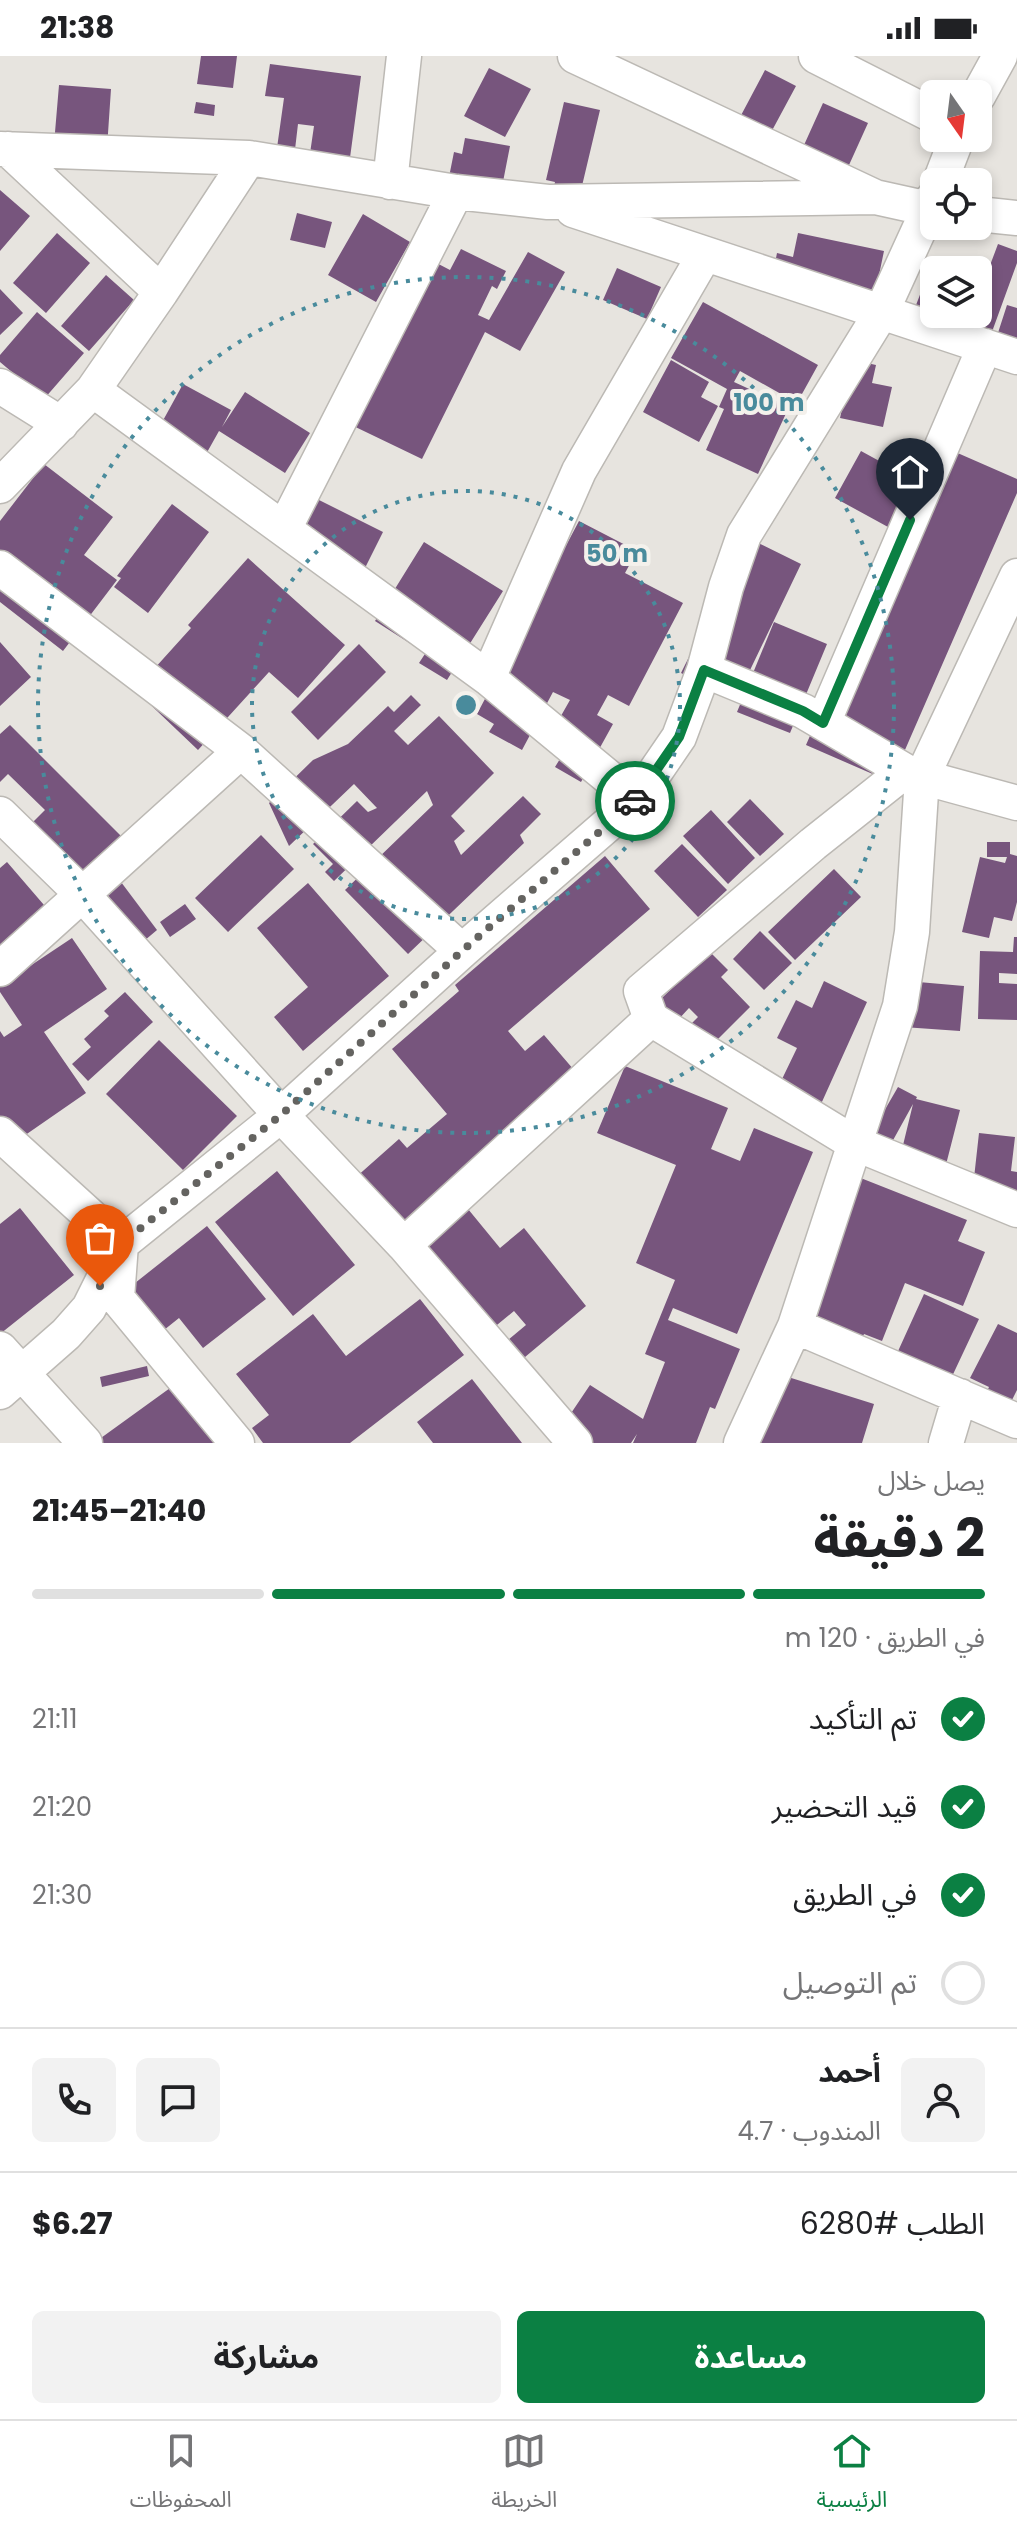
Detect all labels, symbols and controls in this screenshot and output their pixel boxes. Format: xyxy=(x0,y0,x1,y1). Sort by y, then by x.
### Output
text: 21:38 xyxy=(40,6,115,49)
north arrow xyxy=(920,80,992,152)
map controls xyxy=(920,80,992,328)
button: locate xyxy=(920,168,992,240)
button: layers xyxy=(920,256,992,328)
text: 100 m xyxy=(734,386,804,419)
pin xyxy=(876,438,944,520)
icon: home xyxy=(888,450,932,494)
text: 50 m xyxy=(586,537,648,570)
centre of rings xyxy=(452,691,480,719)
courier xyxy=(595,761,675,841)
icon: car xyxy=(613,779,657,823)
pin xyxy=(66,1204,134,1286)
icon: bag xyxy=(78,1216,122,1260)
text: يصل خلال xyxy=(878,1463,985,1499)
text: 21:40–21:45 xyxy=(32,1489,206,1532)
text: 2 دقيقة xyxy=(813,1502,985,1575)
text: في الطريق · 120 m xyxy=(785,1620,985,1656)
text: تم التأكيد xyxy=(809,1697,917,1740)
icon: check xyxy=(941,1697,985,1741)
text: 21:11 xyxy=(32,1701,77,1737)
text: قيد التحضير xyxy=(772,1785,917,1828)
icon: check xyxy=(941,1785,985,1829)
text: 21:20 xyxy=(32,1789,92,1825)
text: في الطريق xyxy=(793,1873,917,1916)
icon: check xyxy=(941,1873,985,1917)
text: 21:30 xyxy=(32,1877,92,1913)
text: تم التوصيل xyxy=(783,1961,917,2004)
text: أحمد xyxy=(818,2050,881,2093)
button: phone xyxy=(32,2058,116,2142)
button: chat xyxy=(136,2058,220,2142)
button: person xyxy=(901,2058,985,2142)
text: المندوب · 4.7 xyxy=(737,2113,881,2149)
text: $6.27 xyxy=(32,2202,113,2245)
text: الطلب #6280 xyxy=(800,2202,985,2245)
button: مشاركة xyxy=(32,2311,501,2403)
button: مساعدة xyxy=(517,2311,985,2403)
tab: المحفوظات xyxy=(130,2429,232,2523)
tab: الخريطة xyxy=(491,2429,557,2523)
tab: الرئيسية xyxy=(817,2429,887,2523)

